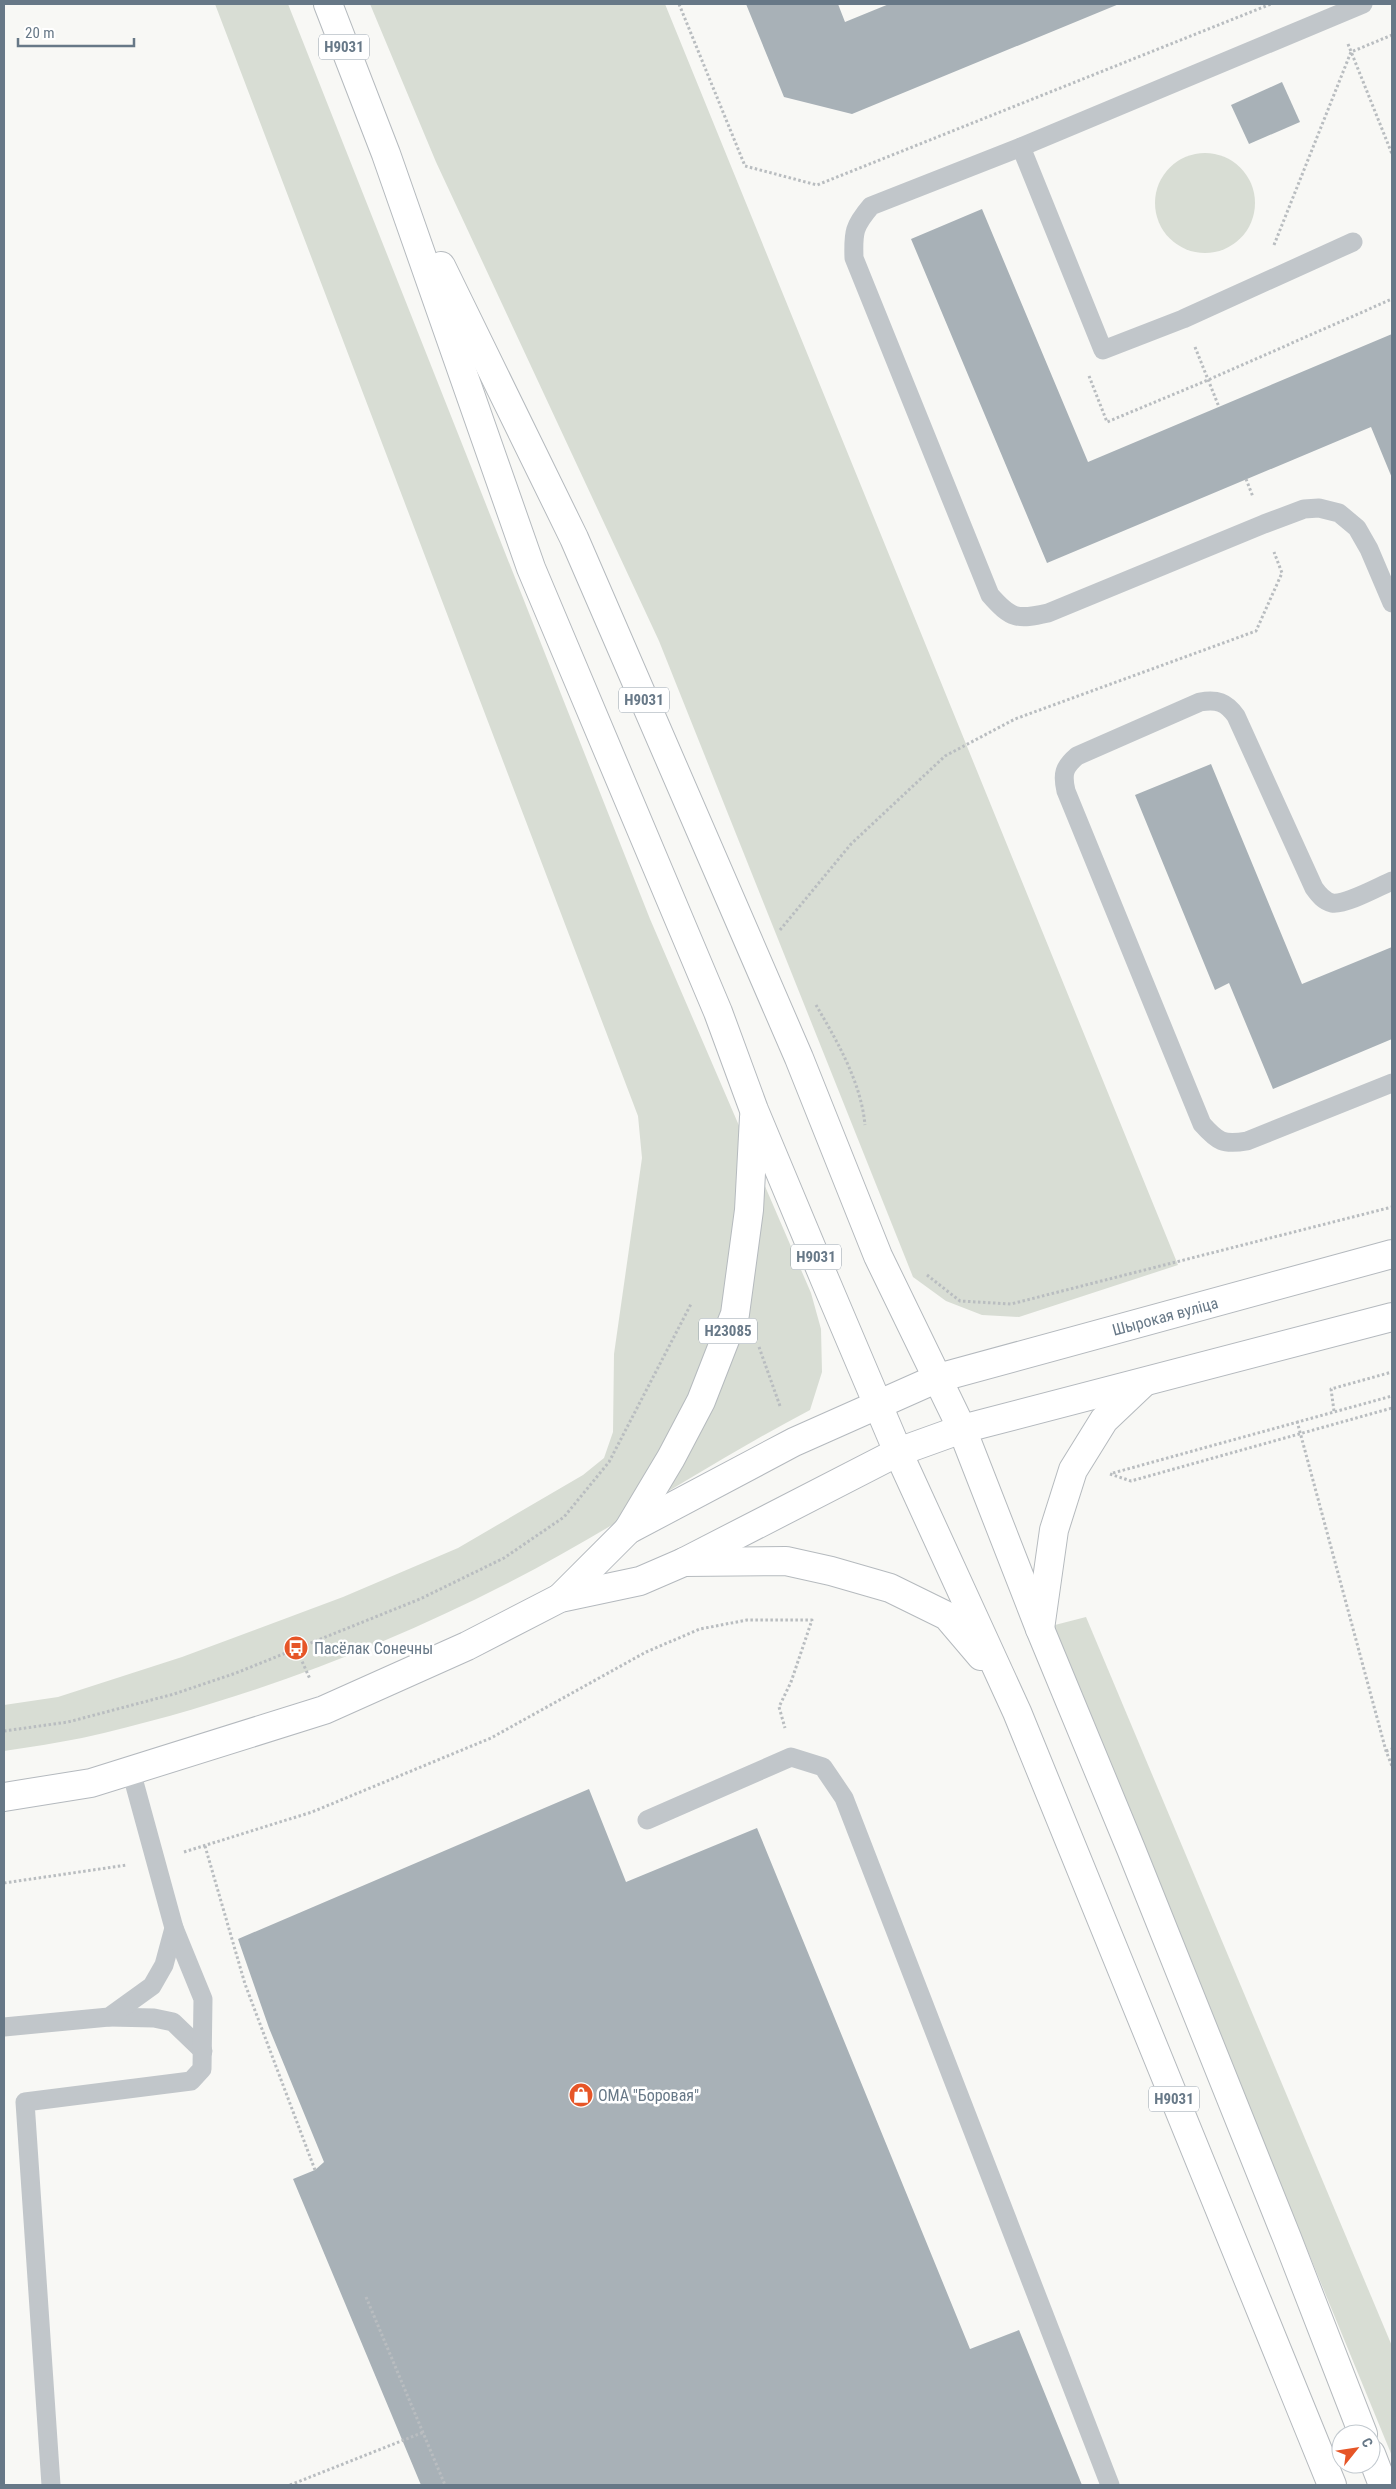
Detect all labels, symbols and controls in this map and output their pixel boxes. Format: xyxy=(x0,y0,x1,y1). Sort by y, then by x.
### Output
scale bar xyxy=(18,15,134,47)
text: 20 m xyxy=(25,24,55,42)
road number: Н9031 xyxy=(319,34,369,60)
road number: Н9031 xyxy=(619,688,669,712)
road number: Н9031 xyxy=(791,1244,841,1270)
street label: Шырокая вуліца xyxy=(1110,1293,1220,1340)
road number: Н23085 xyxy=(699,1318,757,1344)
bus stop icon: Пасёлак Сонечны xyxy=(283,1635,309,1661)
place label: Пасёлак Сонечны xyxy=(314,1639,433,1658)
shop icon: ОМА "Боровая" xyxy=(568,2082,594,2108)
place label: ОМА "Боровая" xyxy=(598,2086,699,2105)
road number: Н9031 xyxy=(1149,2086,1199,2112)
north arrow xyxy=(1331,2424,1381,2474)
text: С xyxy=(1358,2435,1376,2450)

